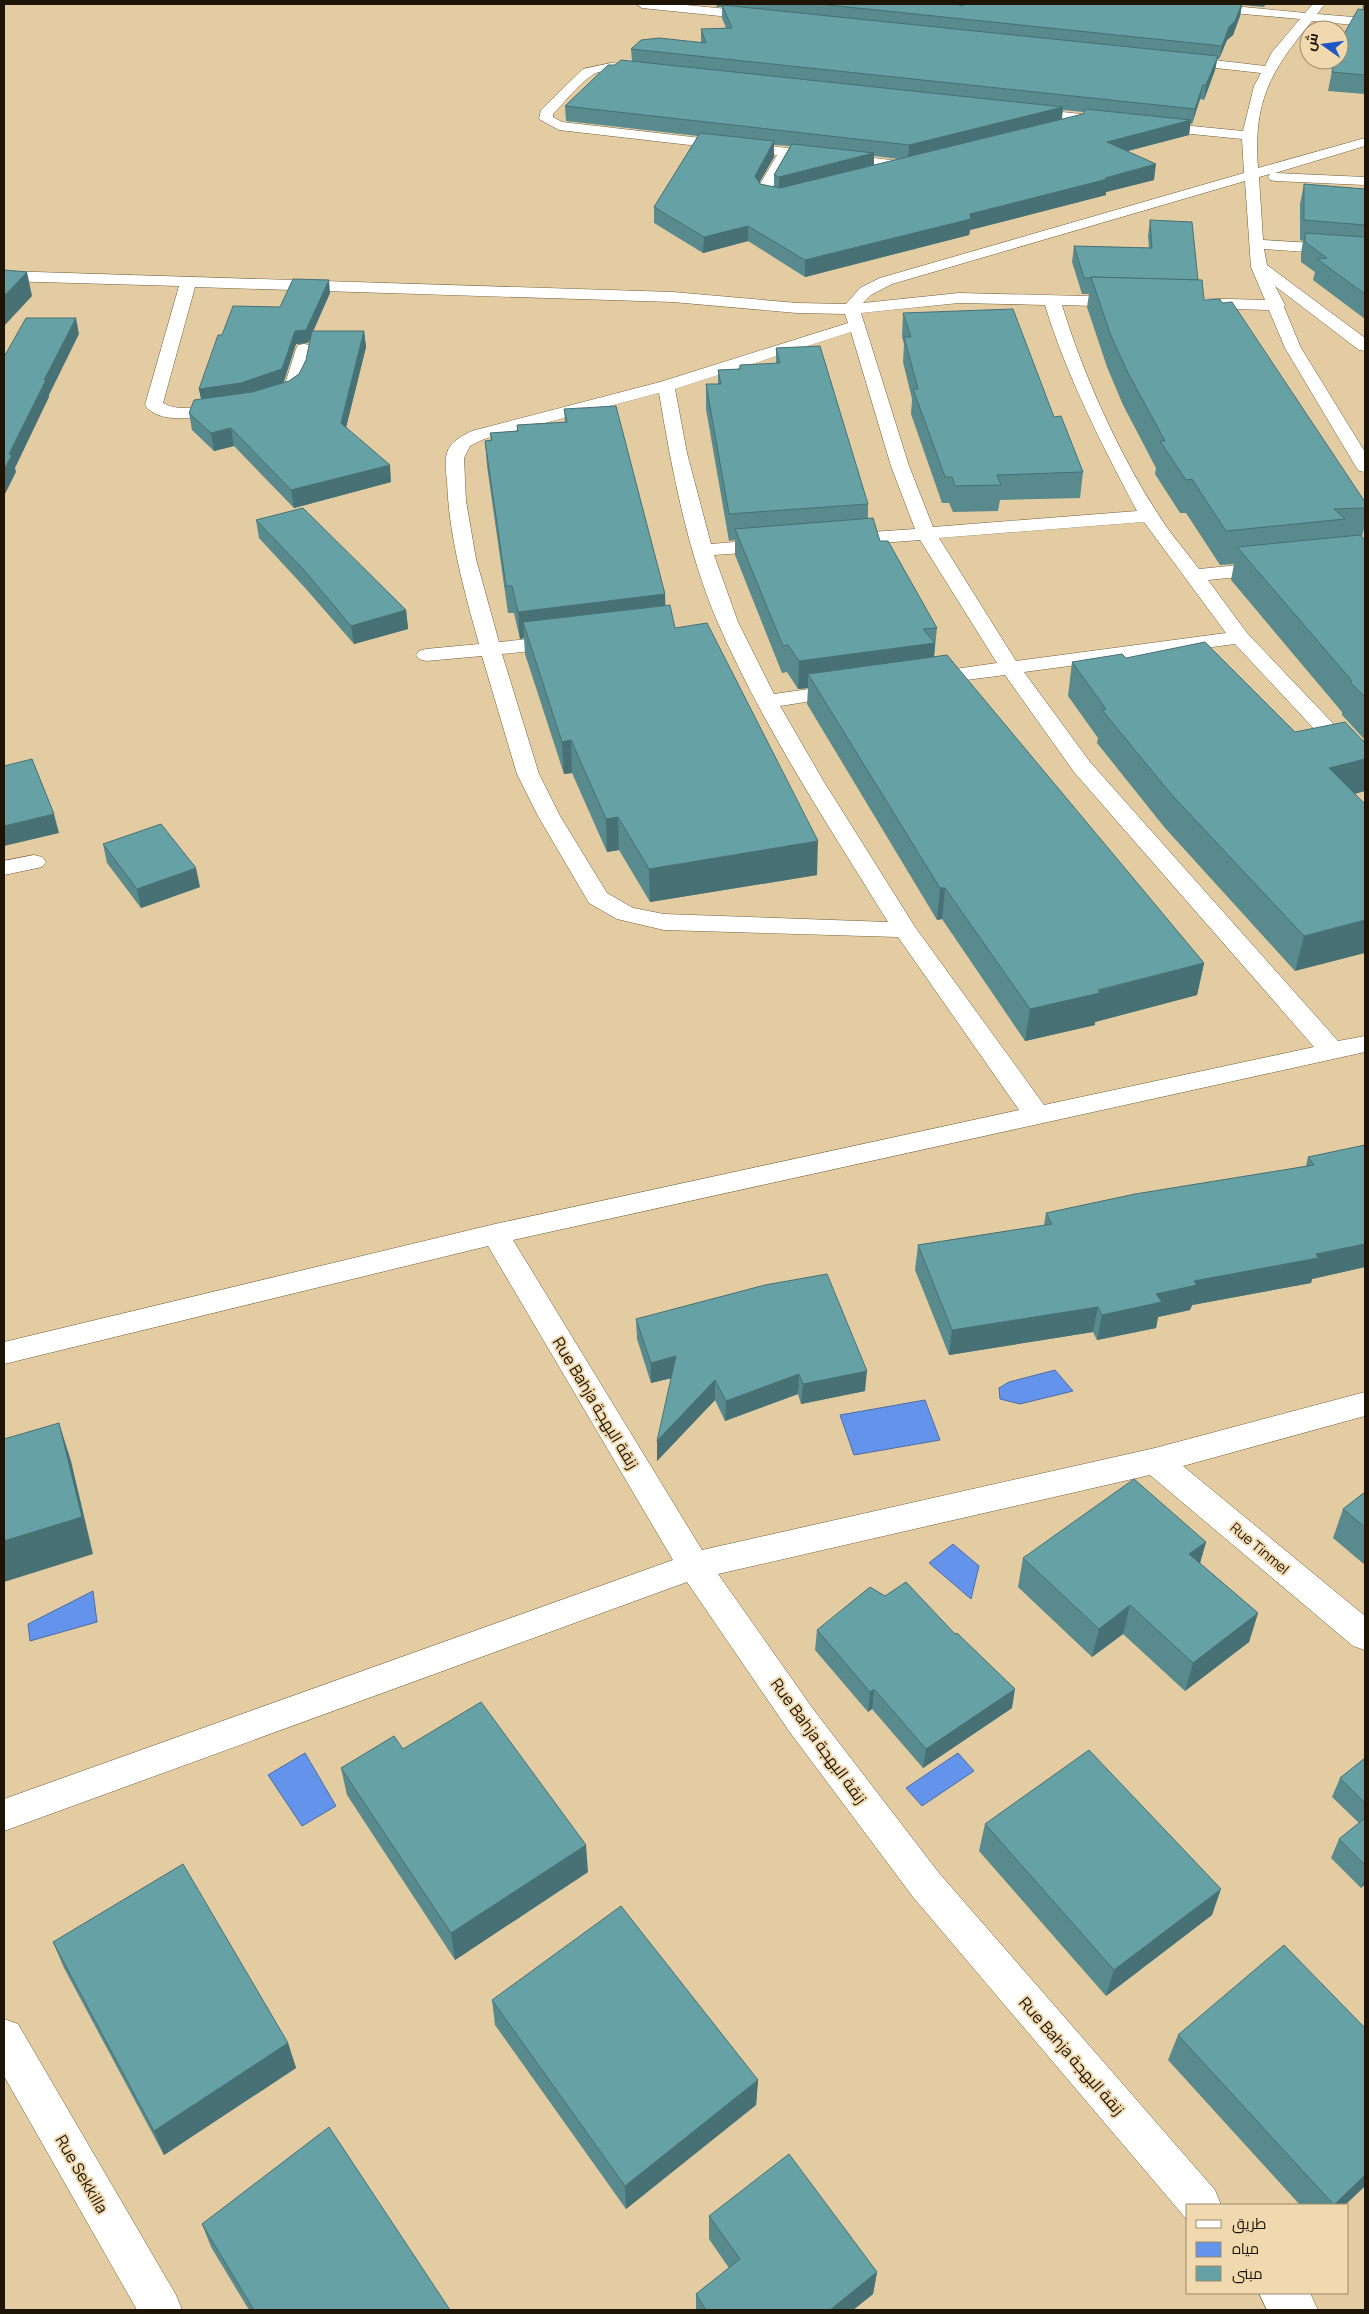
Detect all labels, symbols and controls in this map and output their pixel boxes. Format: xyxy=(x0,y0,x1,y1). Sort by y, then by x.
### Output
north arrow xyxy=(1299,20,1349,70)
text: ش xyxy=(1300,31,1322,53)
street label: Rue Bahja زنقة البهجة xyxy=(548,1333,644,1473)
street label: Rue Tinmel xyxy=(1227,1518,1293,1578)
street label: Rue Bahja زنقة البهجة xyxy=(766,1674,872,1808)
street label: Rue Bahja زنقة البهجة xyxy=(1014,1992,1130,2120)
street label: Rue Sekkilla xyxy=(51,2131,113,2217)
legend xyxy=(1186,2204,1349,2294)
text: طريق xyxy=(1232,2213,1266,2234)
text: مياه xyxy=(1232,2238,1259,2259)
text: مبنى xyxy=(1232,2263,1263,2284)

